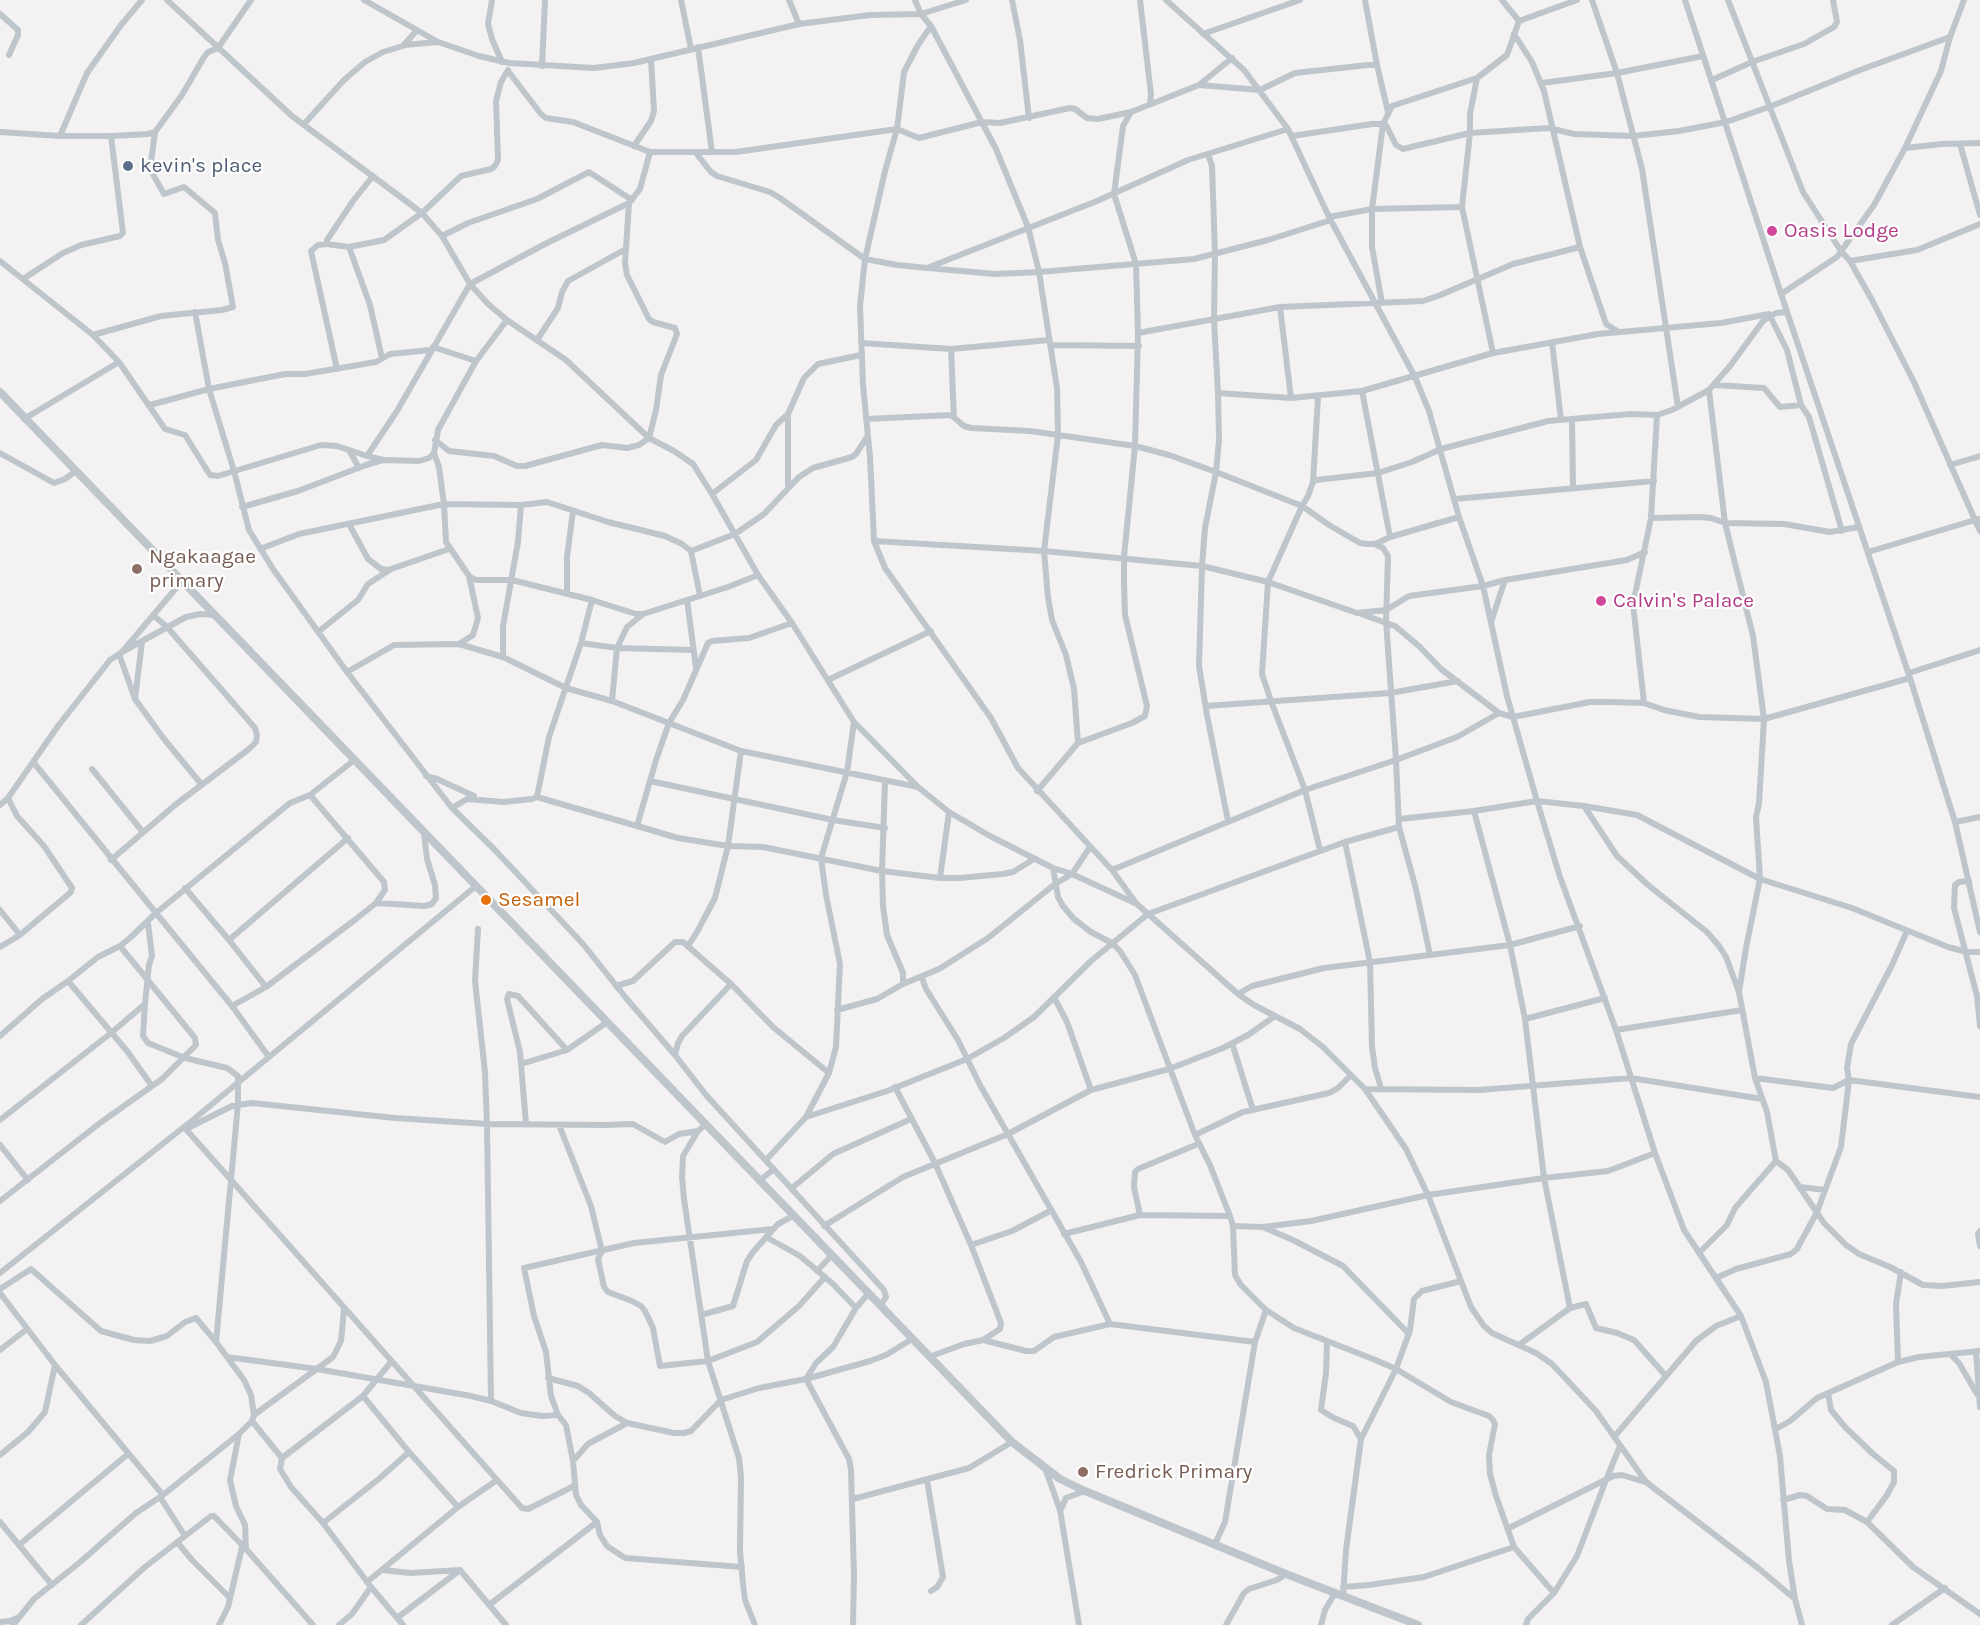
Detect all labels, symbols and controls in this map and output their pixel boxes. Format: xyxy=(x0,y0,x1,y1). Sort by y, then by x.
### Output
place label: kevin's place xyxy=(140,153,262,179)
marker: kevin's place xyxy=(121,159,135,173)
place label: Oasis Lodge xyxy=(1784,218,1899,244)
marker: Oasis Lodge xyxy=(1765,224,1779,238)
place label: Ngakaagae primary xyxy=(149,544,256,594)
marker: Ngakaagae primary xyxy=(130,562,144,576)
place label: Calvin's Palace xyxy=(1613,588,1754,614)
marker: Calvin's Palace xyxy=(1594,594,1608,608)
place label: Sesamel xyxy=(498,887,580,913)
marker: Sesamel xyxy=(479,893,493,907)
place label: Fredrick Primary xyxy=(1095,1459,1252,1485)
marker: Fredrick Primary xyxy=(1076,1465,1090,1479)

